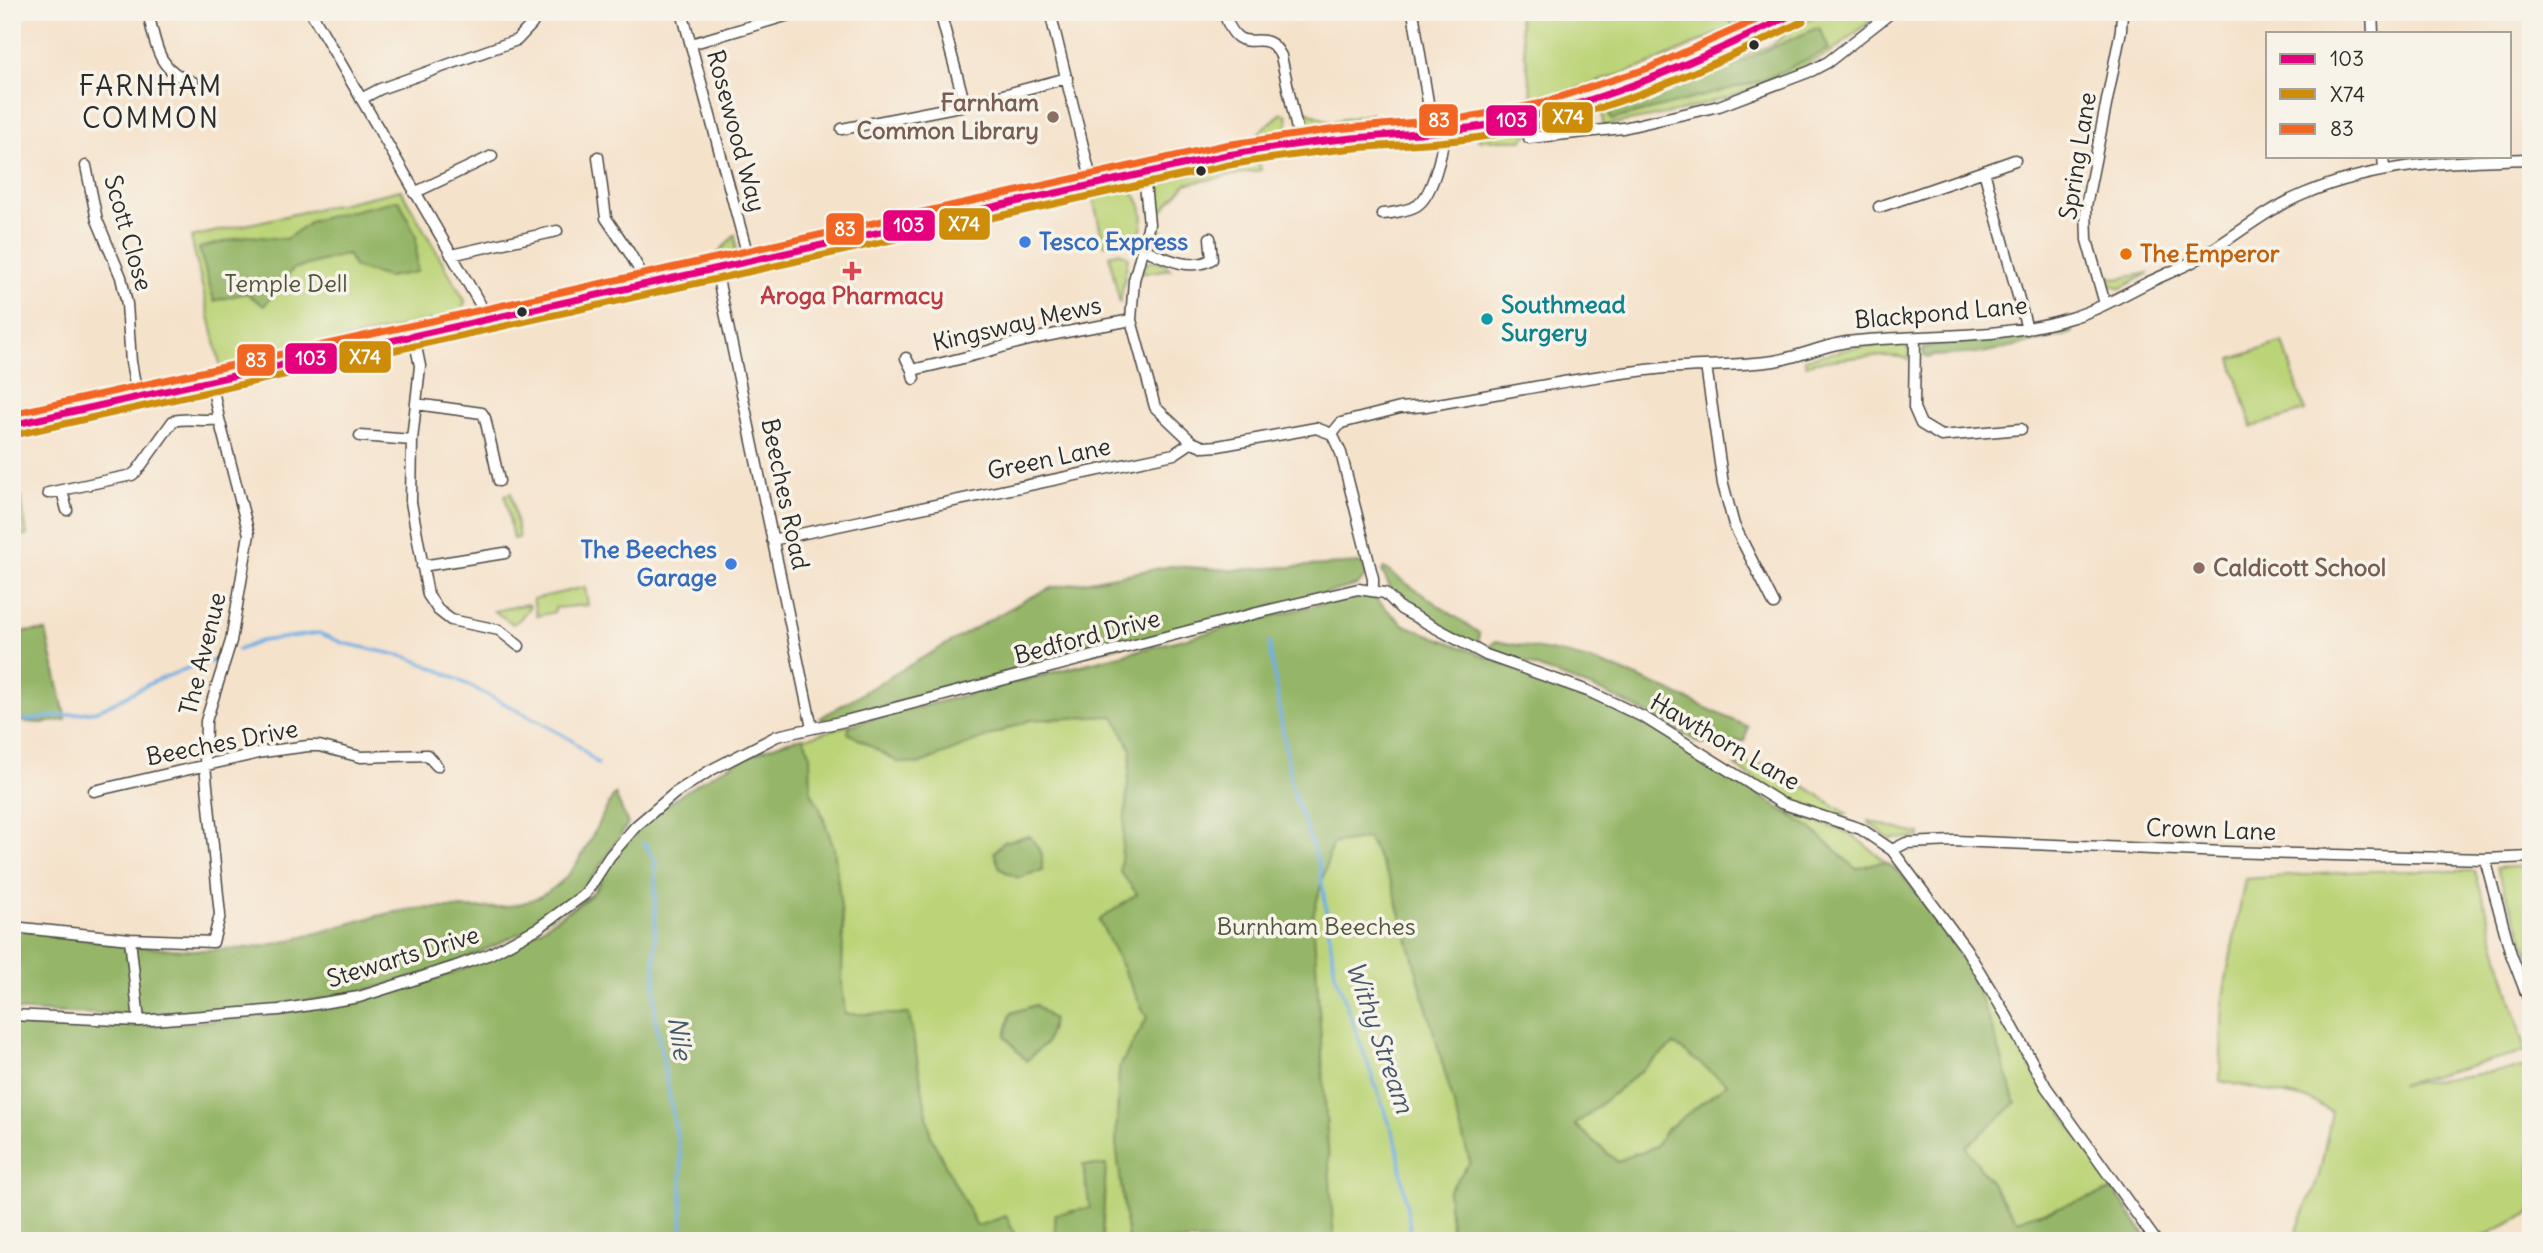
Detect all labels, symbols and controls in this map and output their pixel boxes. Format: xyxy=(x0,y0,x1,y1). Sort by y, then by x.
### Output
legend xyxy=(2266,32,2512,158)
unlabelled marker xyxy=(1747,38,1761,52)
text: 103 xyxy=(2330,45,2364,72)
street label: Rosewood Way xyxy=(701,47,773,215)
district label: FARNHAM COMMON xyxy=(79,68,223,136)
text: X74 xyxy=(2330,81,2365,108)
place label: Farnham Common Library xyxy=(856,87,1039,145)
street label: Spring Lane xyxy=(2052,90,2102,222)
line badge: X74 xyxy=(1541,101,1594,134)
line badge: 83 xyxy=(1418,103,1459,137)
line badge: 103 xyxy=(1485,104,1538,137)
text: X74 xyxy=(1552,105,1584,129)
text: 83 xyxy=(1428,108,1450,132)
text: 103 xyxy=(1497,108,1527,132)
marker: Farnham Common Library xyxy=(1045,109,1061,125)
text: 83 xyxy=(2330,115,2354,142)
unlabelled marker xyxy=(1194,164,1208,178)
street label: Scott Close xyxy=(98,171,160,294)
line badge: X74 xyxy=(938,207,991,241)
line badge: 103 xyxy=(882,209,936,242)
line badge: 83 xyxy=(825,212,865,246)
text: X74 xyxy=(948,212,980,236)
text: 103 xyxy=(894,213,924,237)
text: 83 xyxy=(834,217,856,241)
place label: Tesco Express xyxy=(1039,226,1188,256)
marker: Tesco Express xyxy=(1017,234,1033,250)
place label: The Emperor xyxy=(2140,238,2280,268)
marker: The Emperor xyxy=(2118,246,2134,262)
marker: Aroga Pharmacy xyxy=(844,263,860,279)
park label: Temple Dell xyxy=(224,268,348,298)
place label: Aroga Pharmacy xyxy=(760,280,944,310)
street label: Kingsway Mews xyxy=(929,289,1104,357)
place label: Southmead Surgery xyxy=(1501,289,1626,347)
street label: Blackpond Lane xyxy=(1853,290,2029,335)
unlabelled marker xyxy=(515,305,529,319)
marker: Southmead Surgery xyxy=(1479,311,1495,327)
line badge: X74 xyxy=(338,340,392,374)
line badge: 103 xyxy=(284,342,338,375)
line badge: 83 xyxy=(236,343,276,377)
text: X74 xyxy=(349,345,381,369)
text: 103 xyxy=(296,346,326,370)
text: 83 xyxy=(245,348,267,372)
street label: Beeches Road xyxy=(755,416,817,572)
street label: Green Lane xyxy=(984,430,1113,486)
place label: The Beeches Garage xyxy=(580,534,717,592)
place label: Caldicott School xyxy=(2213,552,2386,582)
marker: The Beeches Garage xyxy=(723,556,739,572)
marker: Caldicott School xyxy=(2191,560,2207,576)
street label: The Avenue xyxy=(172,589,232,718)
street label: Bedford Drive xyxy=(1010,602,1163,670)
street label: Hawthorn Lane xyxy=(1645,686,1806,796)
street label: Beeches Drive xyxy=(143,713,300,771)
street label: Crown Lane xyxy=(2145,812,2277,846)
park label: Burnham Beeches xyxy=(1216,911,1416,941)
street label: Stewarts Drive xyxy=(323,919,482,993)
water label: Withy Stream xyxy=(1339,957,1422,1118)
water label: Nile xyxy=(661,1014,701,1064)

